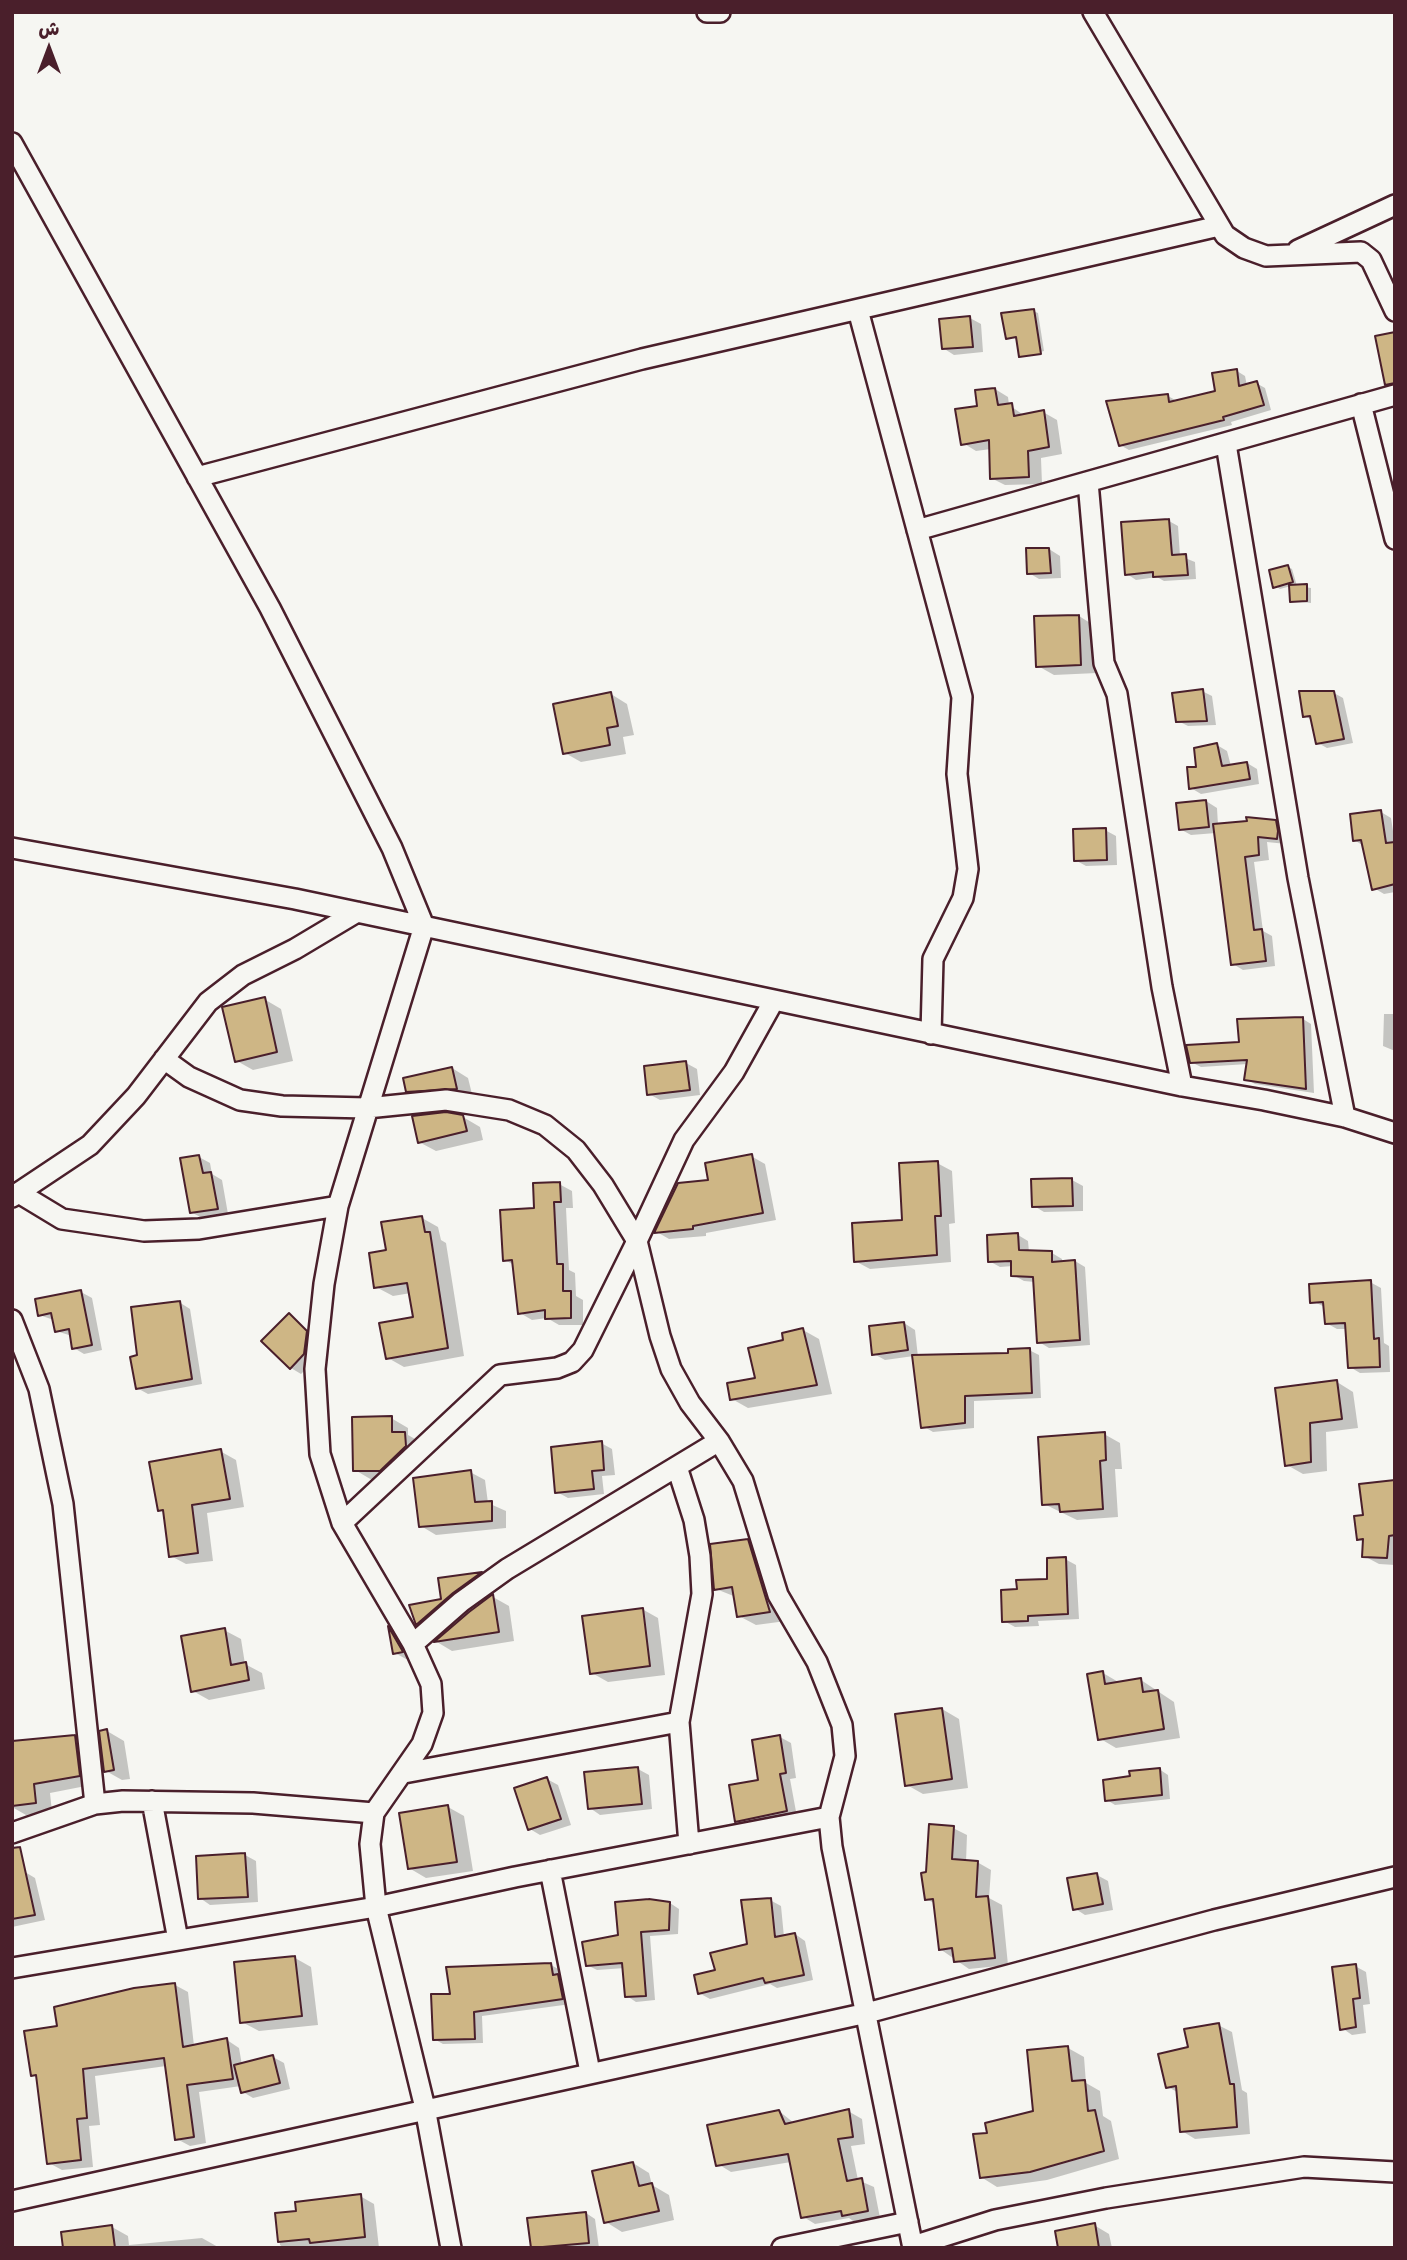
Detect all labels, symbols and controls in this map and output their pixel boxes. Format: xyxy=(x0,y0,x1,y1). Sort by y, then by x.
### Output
north arrow xyxy=(14,14,84,84)
text: ش xyxy=(39,16,59,40)

